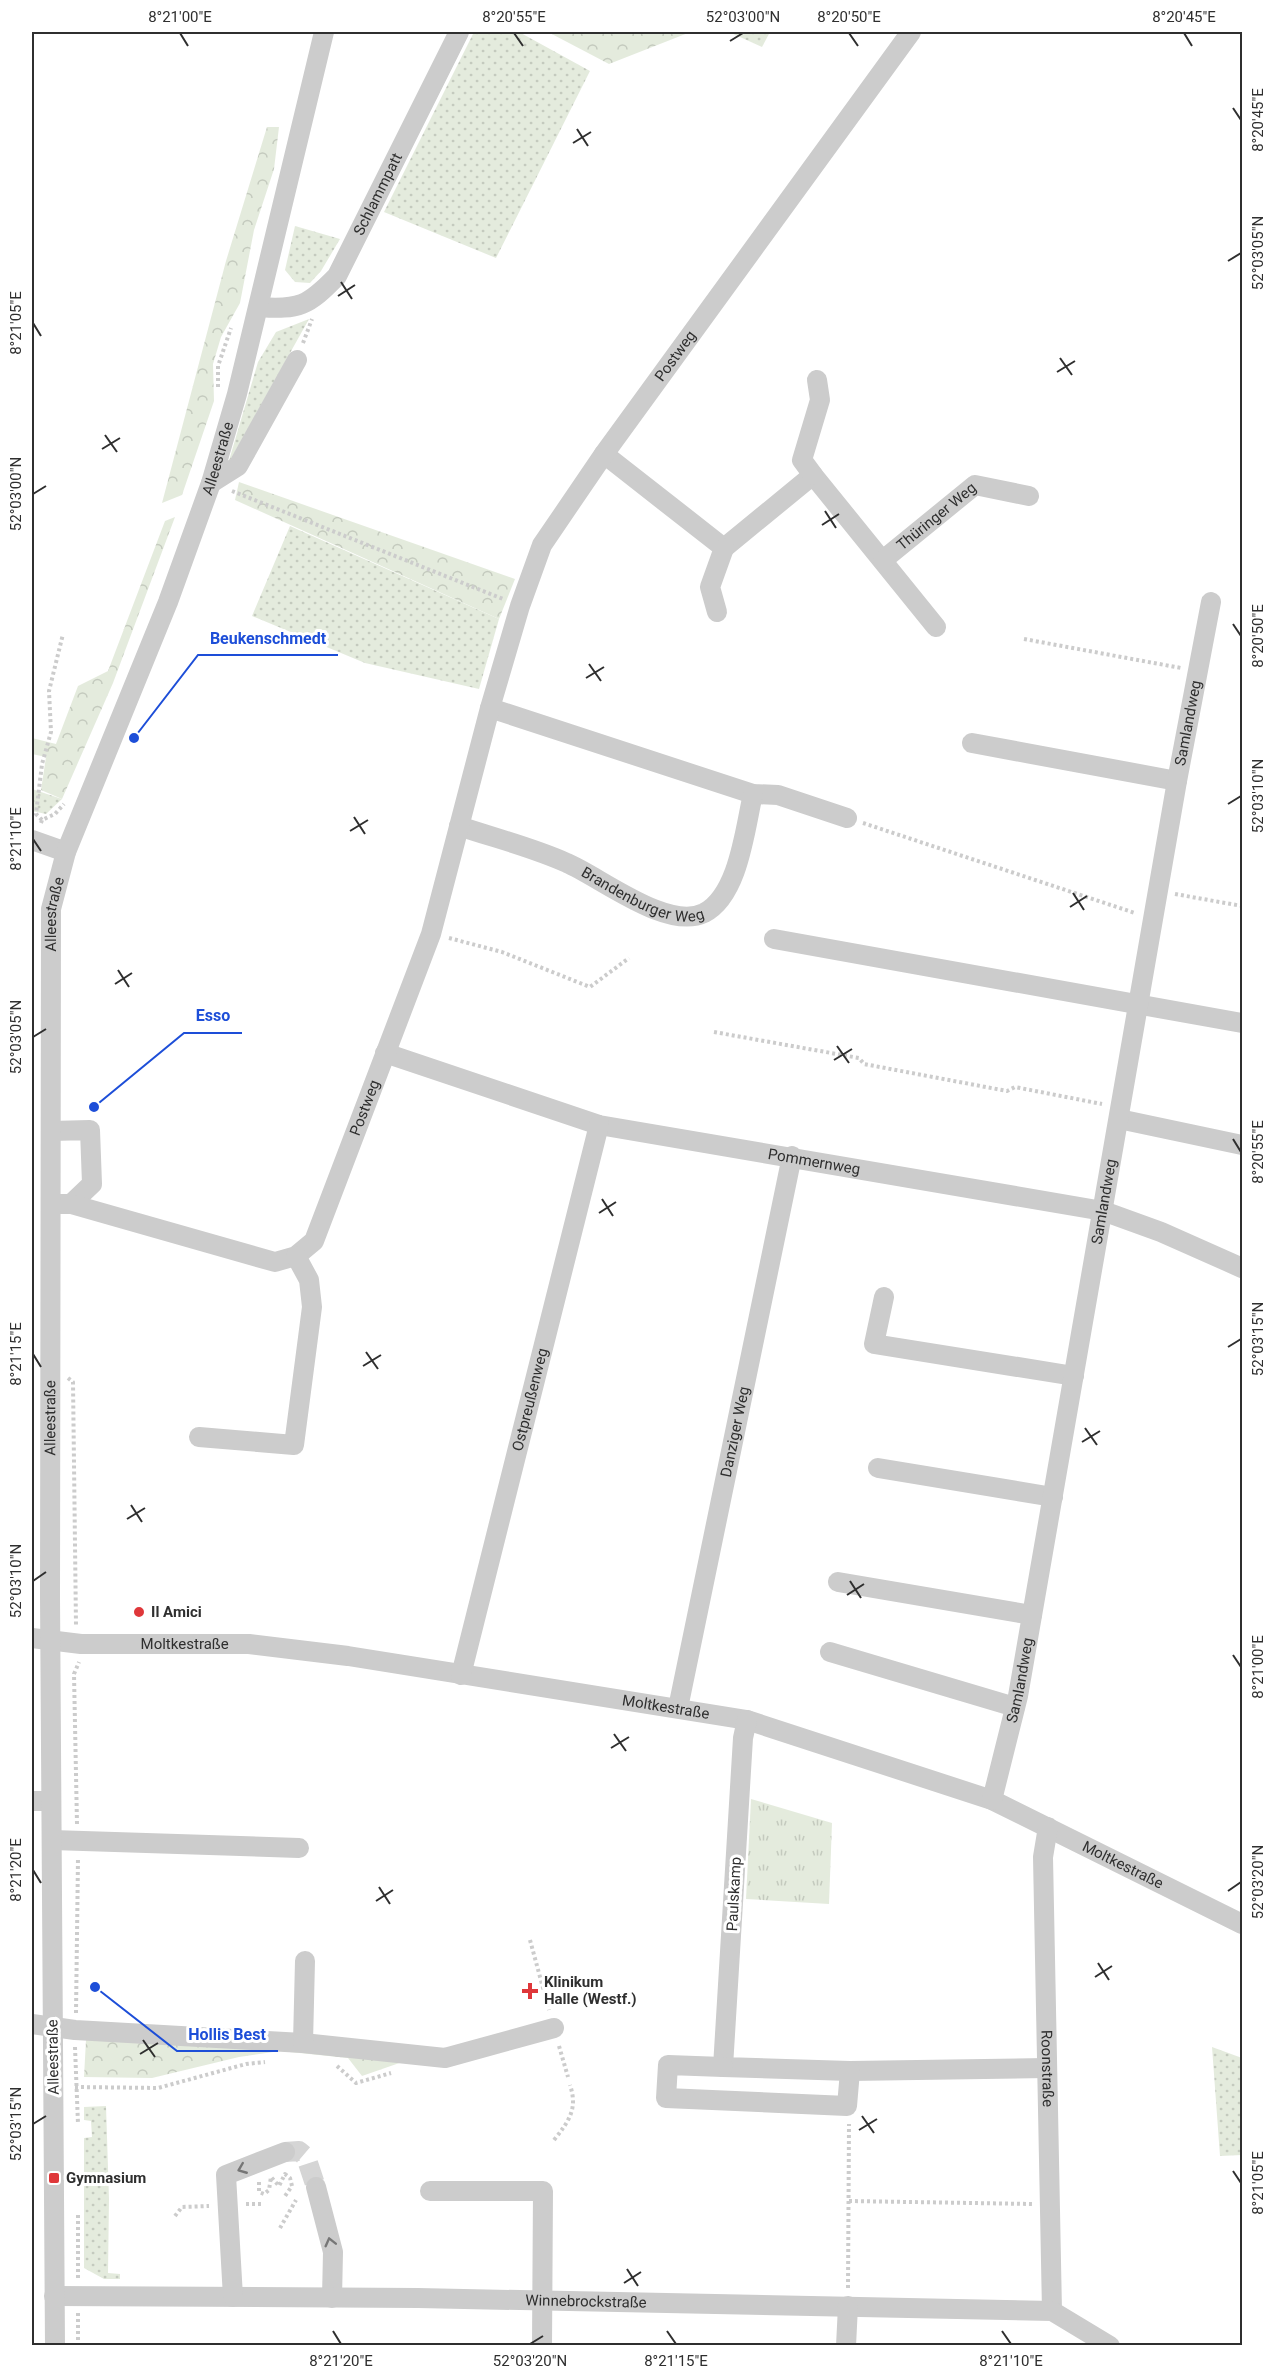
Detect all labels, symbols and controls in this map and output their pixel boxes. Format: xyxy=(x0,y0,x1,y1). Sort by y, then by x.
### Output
text: 8°21'00"E xyxy=(148,8,212,26)
text: 8°20'55"E xyxy=(482,8,546,26)
text: 52°03'00"N xyxy=(706,8,780,26)
text: 8°20'50"E xyxy=(817,8,881,26)
text: 8°20'45"E xyxy=(1152,8,1216,26)
text: 8°20'45"E xyxy=(1249,88,1267,152)
street label: Schlammpatt xyxy=(350,150,406,238)
text: 52°03'05"N xyxy=(1249,216,1267,290)
text: 8°21'05"E xyxy=(7,291,25,355)
street label: Postweg xyxy=(651,327,700,385)
street label: Alleestraße xyxy=(198,420,237,498)
text: 52°03'00"N xyxy=(7,457,25,531)
street label: Thüringer Weg xyxy=(893,479,980,554)
text: 8°20'50"E xyxy=(1249,604,1267,668)
callout: Beukenschmedt xyxy=(198,621,338,655)
text: Beukenschmedt xyxy=(210,629,327,648)
street label: Samlandweg xyxy=(1171,679,1205,767)
text: 52°03'10"N xyxy=(1249,759,1267,833)
text: 8°21'10"E xyxy=(7,807,25,871)
street label: Brandenburger Weg xyxy=(578,863,706,926)
street label: Alleestraße xyxy=(42,875,68,952)
callout: Esso xyxy=(184,999,242,1033)
text: 52°03'05"N xyxy=(7,1000,25,1074)
text: Esso xyxy=(196,1006,230,1025)
street label: Postweg xyxy=(346,1077,384,1138)
text: 8°20'55"E xyxy=(1249,1120,1267,1184)
street label: Pommernweg xyxy=(767,1145,862,1178)
street label: Samlandweg xyxy=(1088,1157,1120,1246)
text: 52°03'15"N xyxy=(1249,1302,1267,1376)
text: 8°21'15"E xyxy=(7,1322,25,1386)
street label: Ostpreußenweg xyxy=(509,1346,552,1453)
street label: Alleestraße xyxy=(41,1380,59,1456)
street label: Danziger Weg xyxy=(717,1385,753,1479)
text: 52°03'10"N xyxy=(7,1544,25,1618)
place label: Il Amici xyxy=(151,1603,202,1621)
marker: Il Amici xyxy=(132,1605,146,1619)
street label: Moltkestraße xyxy=(141,1635,229,1653)
text: 8°21'00"E xyxy=(1249,1635,1267,1699)
street label: Samlandweg xyxy=(1003,1636,1037,1725)
street label: Moltkestraße xyxy=(621,1691,711,1723)
street label: Moltkestraße xyxy=(1079,1837,1166,1893)
text: 8°21'20"E xyxy=(7,1838,25,1902)
text: 52°03'20"N xyxy=(1249,1845,1267,1919)
street label: Paulskamp xyxy=(723,1856,745,1932)
place label: Klinikum Halle (Westf.) xyxy=(544,1973,637,2008)
marker: Klinikum Halle (Westf.) xyxy=(521,1982,539,2000)
callout: Hollis Best xyxy=(177,2017,278,2051)
street label: Alleestraße xyxy=(43,2019,63,2095)
text: Hollis Best xyxy=(188,2025,266,2044)
street label: Roonstraße xyxy=(1037,2030,1057,2107)
text: 52°03'15"N xyxy=(7,2087,25,2161)
text: 8°21'05"E xyxy=(1249,2151,1267,2215)
one-way arrow xyxy=(238,2162,249,2174)
place label: Gymnasium xyxy=(66,2169,146,2187)
marker: Gymnasium xyxy=(47,2171,61,2185)
one-way arrow xyxy=(324,2237,337,2247)
street label: Winnebrockstraße xyxy=(525,2291,647,2312)
text: 8°21'20"E xyxy=(309,2352,373,2370)
text: 52°03'20"N xyxy=(493,2352,567,2370)
text: 8°21'15"E xyxy=(644,2352,708,2370)
text: 8°21'10"E xyxy=(979,2352,1043,2370)

